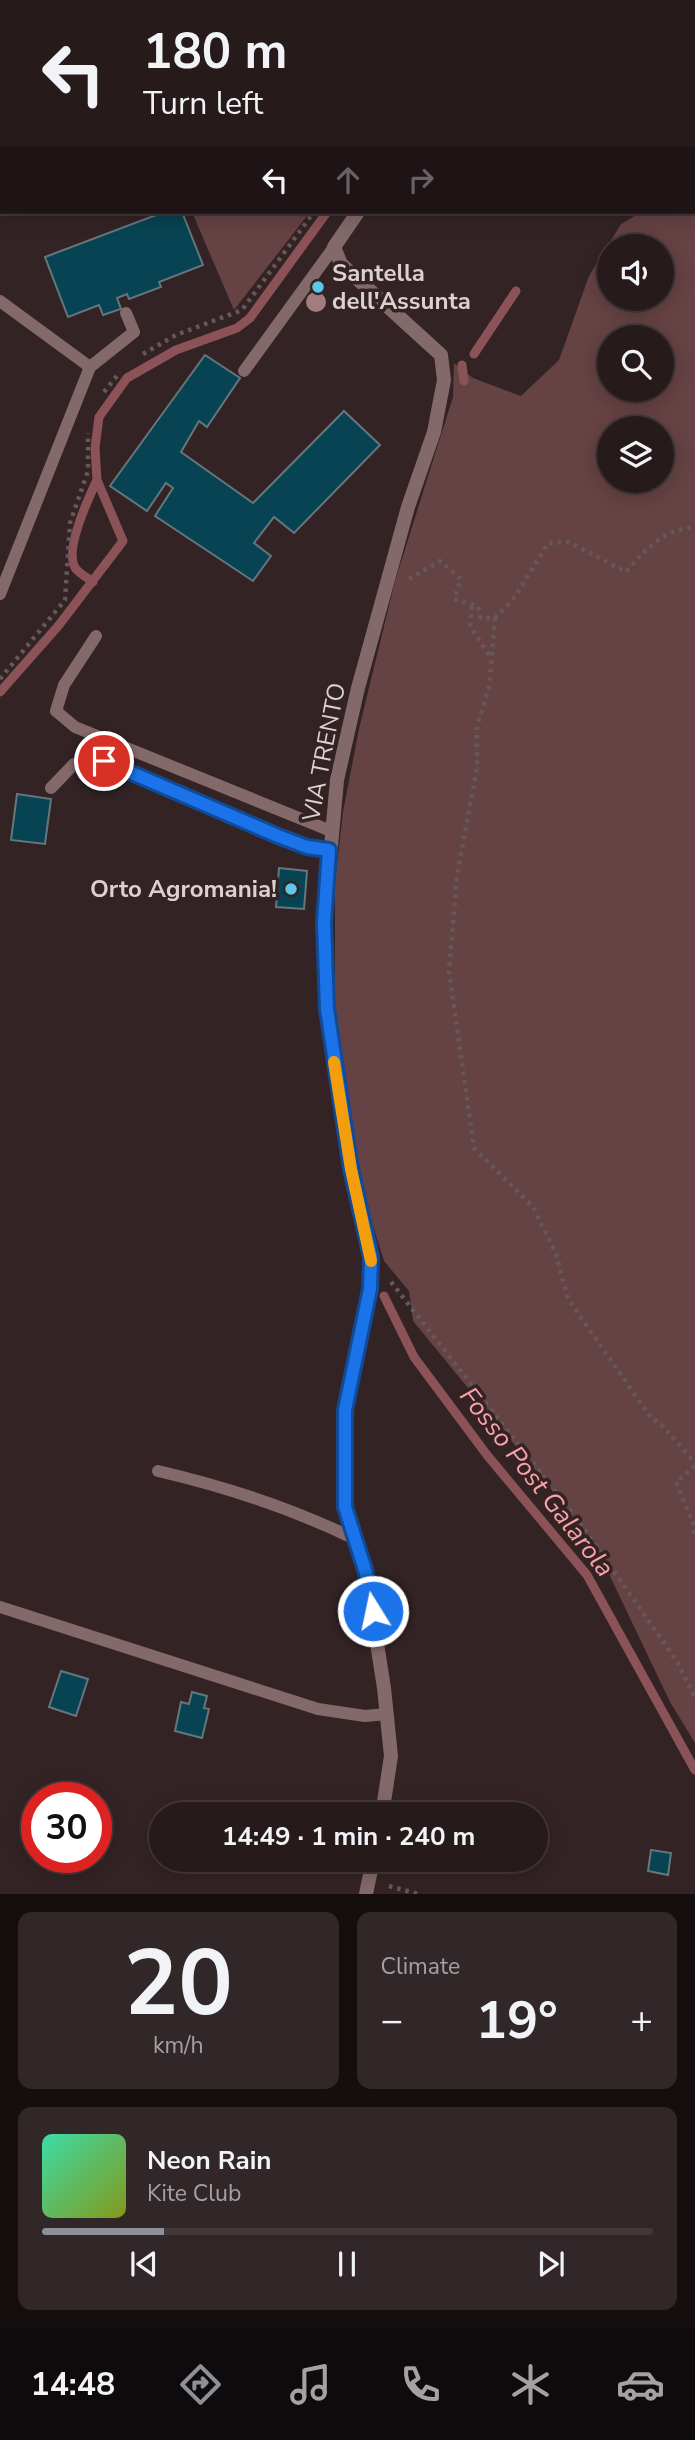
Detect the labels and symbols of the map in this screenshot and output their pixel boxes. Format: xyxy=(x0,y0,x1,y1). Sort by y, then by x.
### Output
place label: Santella dell'Assunta xyxy=(332,257,471,317)
marker: Santella dell'Assunta xyxy=(310,279,326,295)
street label: VIA TRENTO xyxy=(295,680,353,825)
pin xyxy=(74,731,134,791)
place label: Orto Agromania! xyxy=(90,873,277,905)
marker: Orto Agromania! xyxy=(283,881,299,897)
water label: Fosso Post Galarola xyxy=(452,1380,622,1584)
position arrow xyxy=(336,1574,410,1648)
speed limit sign: 30 xyxy=(21,1782,112,1873)

